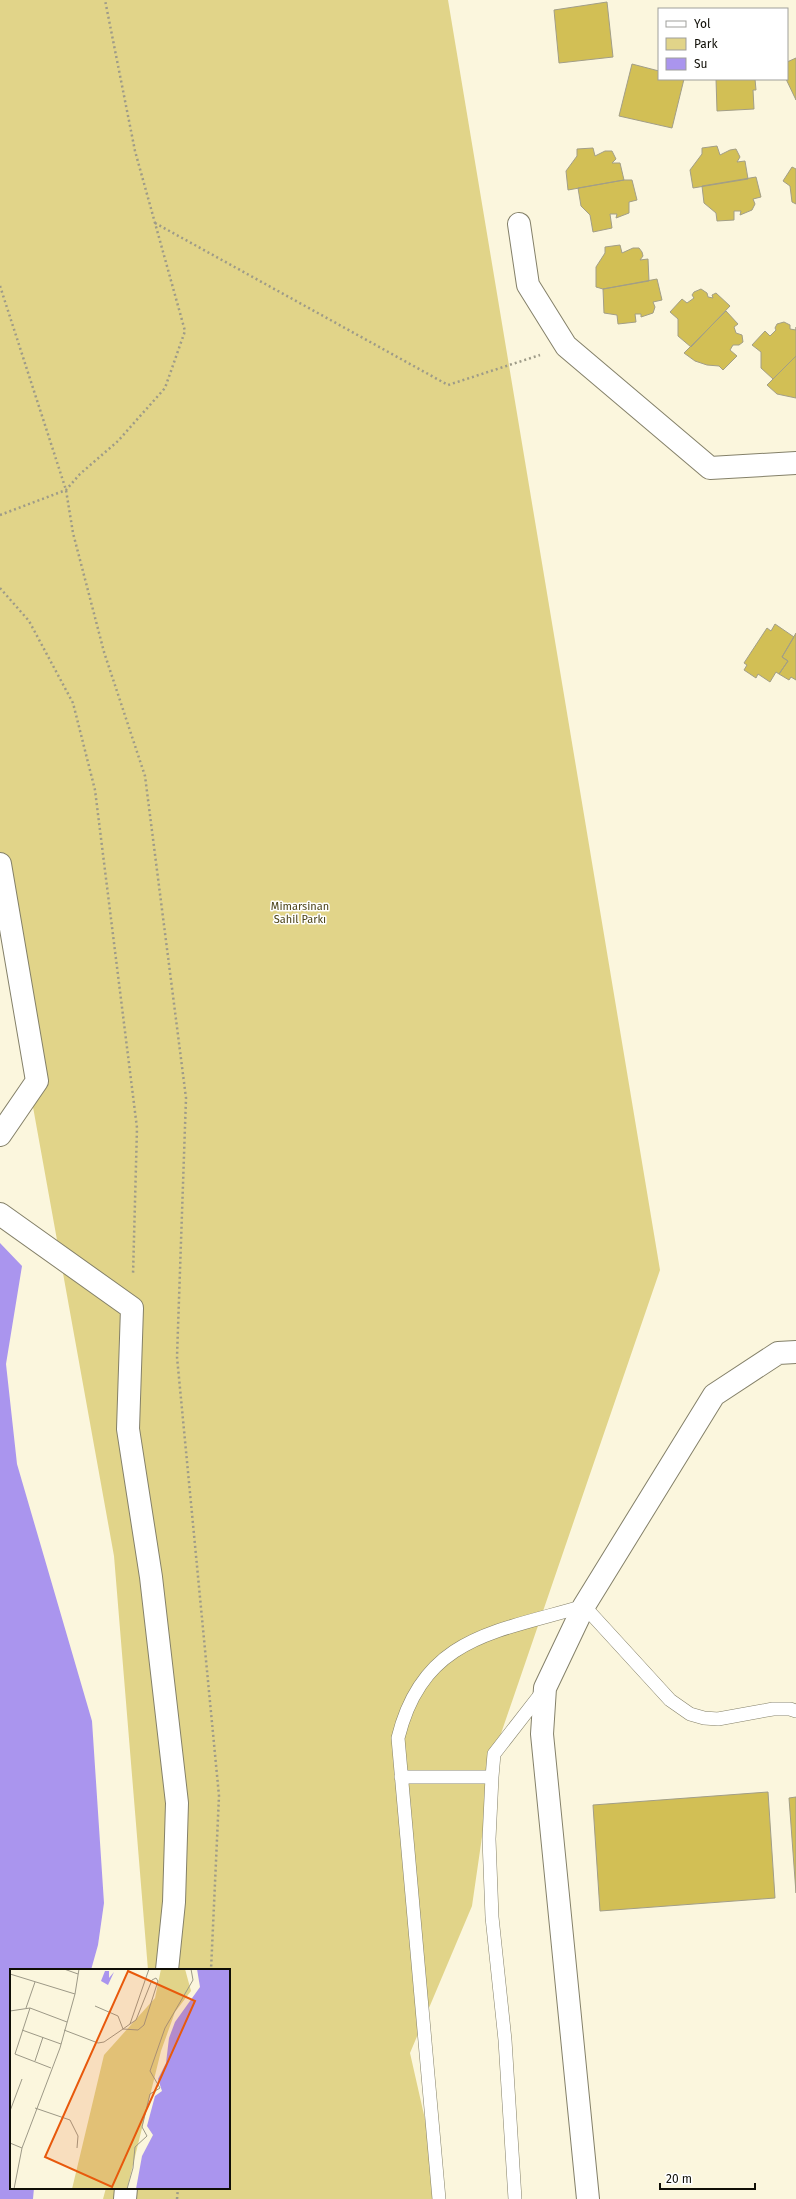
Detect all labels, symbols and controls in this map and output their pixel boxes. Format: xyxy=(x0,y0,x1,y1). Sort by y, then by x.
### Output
legend xyxy=(658,8,788,80)
text: Yol xyxy=(694,17,711,31)
text: Park xyxy=(694,37,718,51)
text: Su xyxy=(694,57,708,71)
park label: Mimarsinan Sahil Parkı xyxy=(271,900,329,926)
inset map xyxy=(10,1969,230,2189)
scale bar xyxy=(660,2165,755,2191)
text: 20 m xyxy=(666,2172,692,2186)

